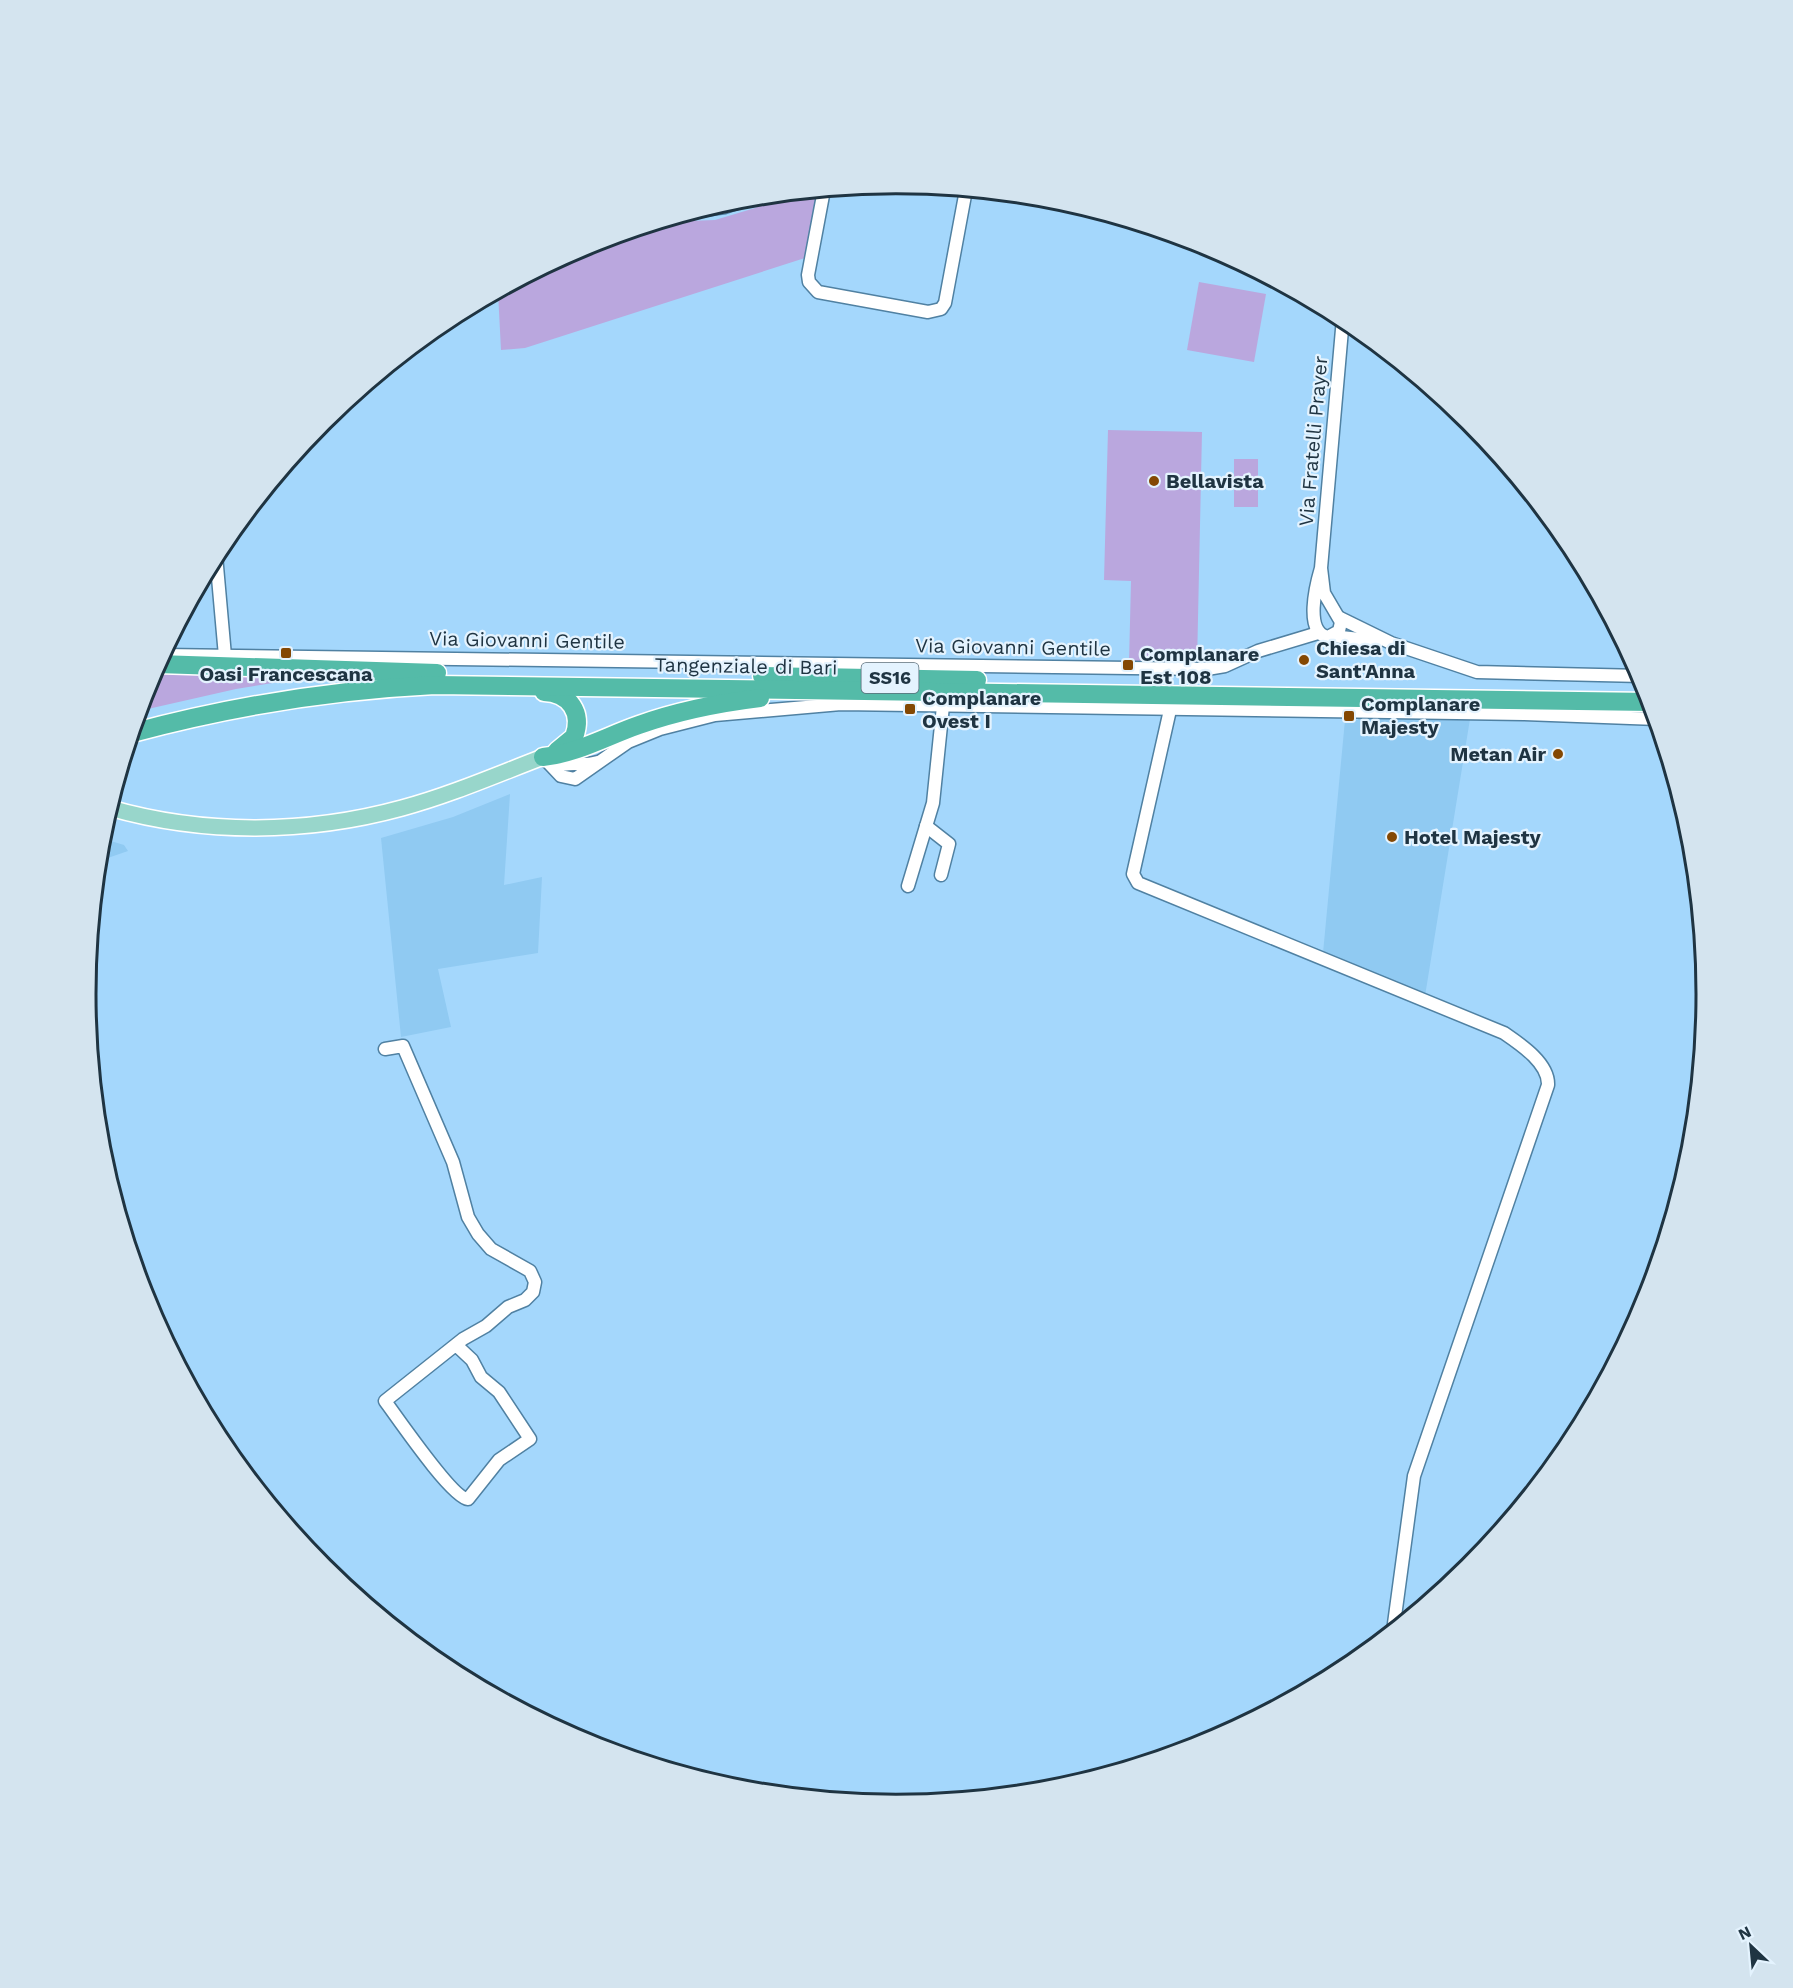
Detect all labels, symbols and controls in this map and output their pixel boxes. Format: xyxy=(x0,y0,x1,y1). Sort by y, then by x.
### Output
street label: Via Fratelli Prayer xyxy=(1294,355,1332,527)
place label: Bellavista xyxy=(1166,469,1264,493)
marker: Bellavista xyxy=(1147,474,1161,488)
street label: Via Giovanni Gentile xyxy=(429,626,625,654)
street label: Via Giovanni Gentile xyxy=(915,633,1111,661)
place label: Chiesa di Sant'Anna xyxy=(1316,636,1416,683)
place label: Complanare Est 108 xyxy=(1140,642,1259,689)
marker: Oasi Francescana xyxy=(279,646,293,660)
street label: Tangenziale di Bari xyxy=(654,652,838,680)
marker: Chiesa di Sant'Anna xyxy=(1297,653,1311,667)
marker: Complanare Est 108 xyxy=(1121,658,1135,672)
place label: Oasi Francescana xyxy=(199,662,373,686)
road number: SS16 xyxy=(862,663,918,693)
place label: Complanare Ovest I xyxy=(922,686,1041,733)
place label: Complanare Majesty xyxy=(1361,692,1480,739)
marker: Complanare Ovest I xyxy=(903,702,917,716)
marker: Complanare Majesty xyxy=(1342,709,1356,723)
place label: Metan Air xyxy=(1450,742,1546,766)
marker: Metan Air xyxy=(1551,747,1565,761)
place label: Hotel Majesty xyxy=(1404,825,1542,849)
marker: Hotel Majesty xyxy=(1385,830,1399,844)
north arrow xyxy=(1721,1916,1781,1976)
text: N xyxy=(1735,1922,1754,1944)

